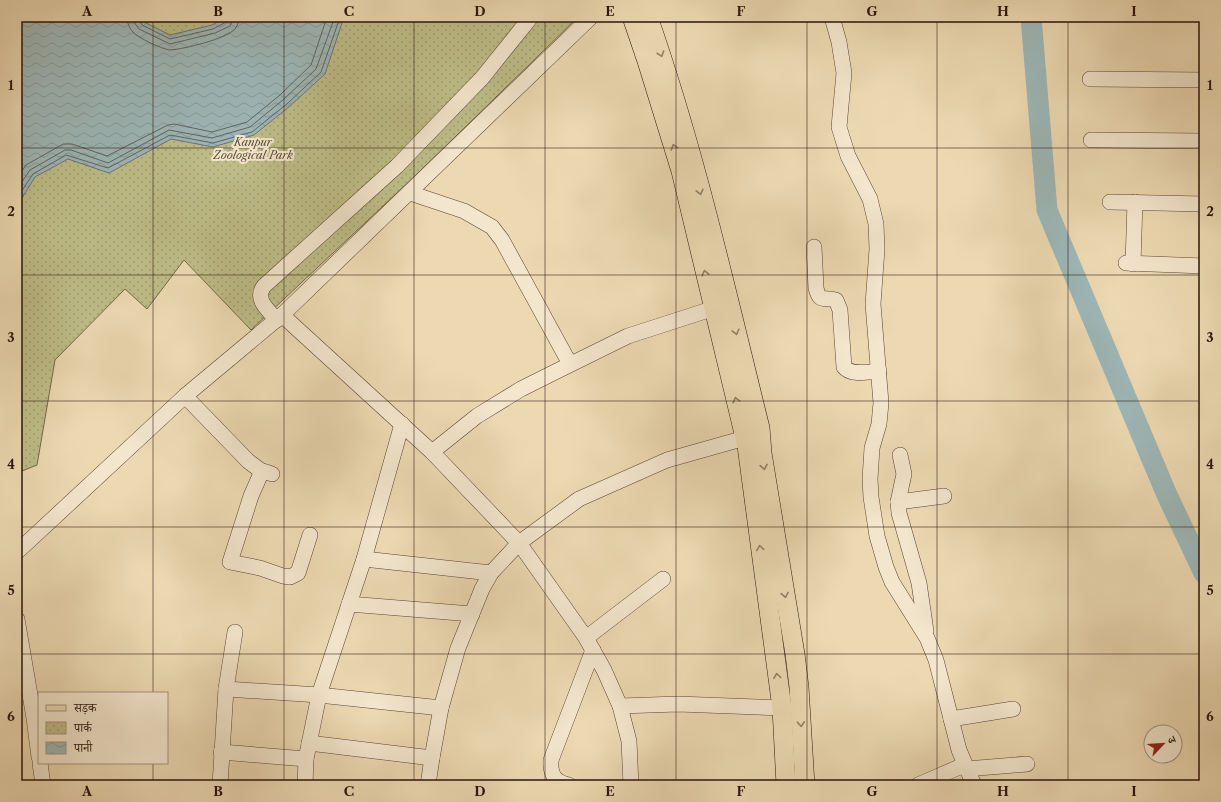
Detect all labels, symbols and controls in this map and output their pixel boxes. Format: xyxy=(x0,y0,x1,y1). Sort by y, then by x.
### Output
text: A xyxy=(81,3,93,19)
text: B xyxy=(213,3,223,19)
text: C xyxy=(344,3,354,19)
text: D xyxy=(474,3,486,19)
text: E xyxy=(605,3,615,19)
text: F xyxy=(737,3,746,19)
text: G xyxy=(866,3,878,19)
text: H xyxy=(997,3,1009,19)
text: I xyxy=(1131,3,1137,19)
one-way arrow xyxy=(656,50,665,57)
text: 1 xyxy=(8,77,14,93)
text: 1 xyxy=(1207,77,1213,93)
park label: Kanpur Zoological Park xyxy=(212,135,293,162)
one-way arrow xyxy=(670,144,679,151)
one-way arrow xyxy=(696,189,704,196)
text: 2 xyxy=(7,203,15,219)
text: 2 xyxy=(1206,203,1214,219)
one-way arrow xyxy=(701,270,710,277)
one-way arrow xyxy=(731,328,740,335)
text: 3 xyxy=(7,329,15,345)
text: 3 xyxy=(1206,329,1214,345)
one-way arrow xyxy=(732,396,741,403)
text: 4 xyxy=(7,456,15,472)
text: 4 xyxy=(1206,456,1214,472)
one-way arrow xyxy=(759,464,768,470)
one-way arrow xyxy=(756,545,765,551)
text: 5 xyxy=(7,582,15,598)
text: 5 xyxy=(1206,582,1214,598)
one-way arrow xyxy=(781,592,789,598)
one-way arrow xyxy=(773,673,782,679)
legend xyxy=(38,692,168,764)
text: सड़क xyxy=(73,700,98,715)
text: 6 xyxy=(7,708,15,724)
text: 6 xyxy=(1206,708,1214,724)
text: पार्क xyxy=(73,720,93,735)
one-way arrow xyxy=(797,721,806,727)
north arrow xyxy=(1143,724,1183,764)
text: उ xyxy=(1164,733,1180,747)
text: पानी xyxy=(73,740,93,755)
text: A xyxy=(81,783,93,799)
text: B xyxy=(213,783,223,799)
text: C xyxy=(344,783,354,799)
text: D xyxy=(474,783,486,799)
text: E xyxy=(605,783,615,799)
text: F xyxy=(737,783,746,799)
text: G xyxy=(866,783,878,799)
text: H xyxy=(997,783,1009,799)
text: I xyxy=(1131,783,1137,799)

